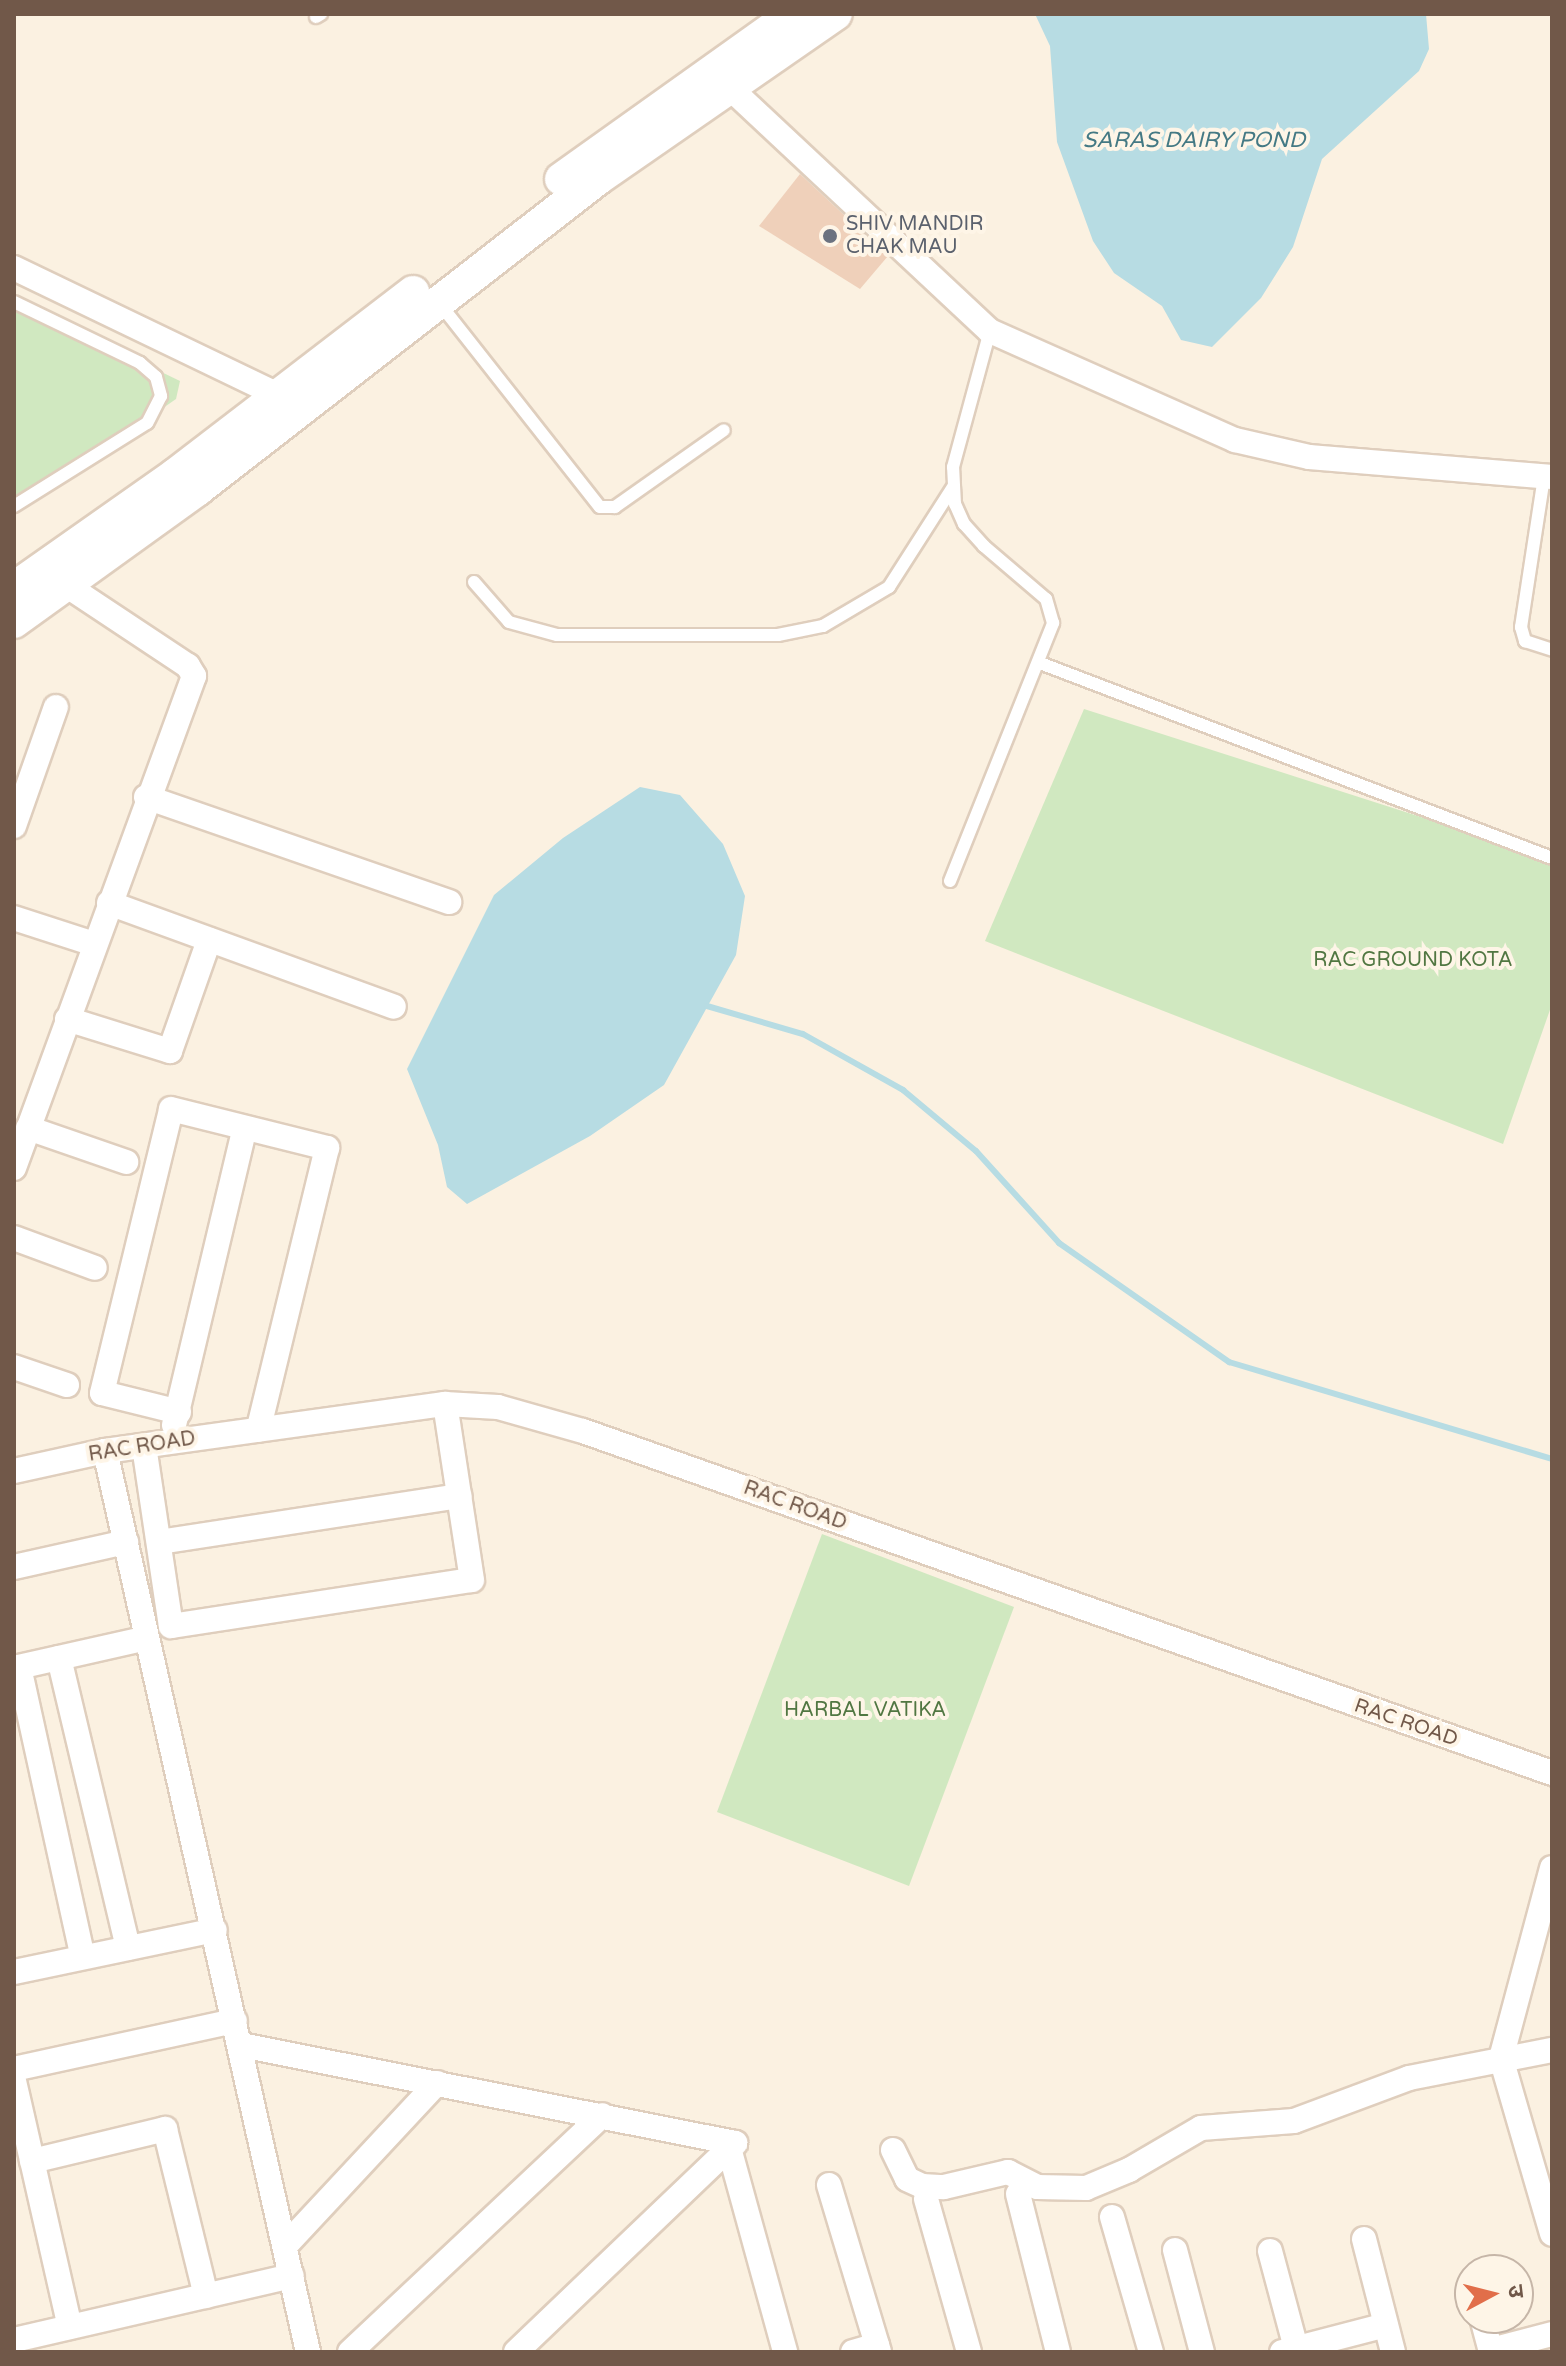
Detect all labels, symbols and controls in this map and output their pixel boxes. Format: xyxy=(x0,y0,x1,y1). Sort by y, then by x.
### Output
water label: SARAS DAIRY POND xyxy=(1083,128,1305,154)
place label: SHIV MANDIR CHAK MAU xyxy=(846,212,983,259)
marker: SHIV MANDIR CHAK MAU xyxy=(821,227,839,245)
park label: RAC GROUND KOTA xyxy=(1313,948,1513,972)
street label: RAC ROAD xyxy=(87,1427,197,1467)
street label: RAC ROAD xyxy=(740,1476,850,1536)
street label: RAC ROAD xyxy=(1351,1694,1461,1752)
park label: HARBAL VATIKA xyxy=(784,1698,946,1722)
north arrow xyxy=(1454,2254,1534,2334)
text: उ xyxy=(1502,2283,1530,2299)

